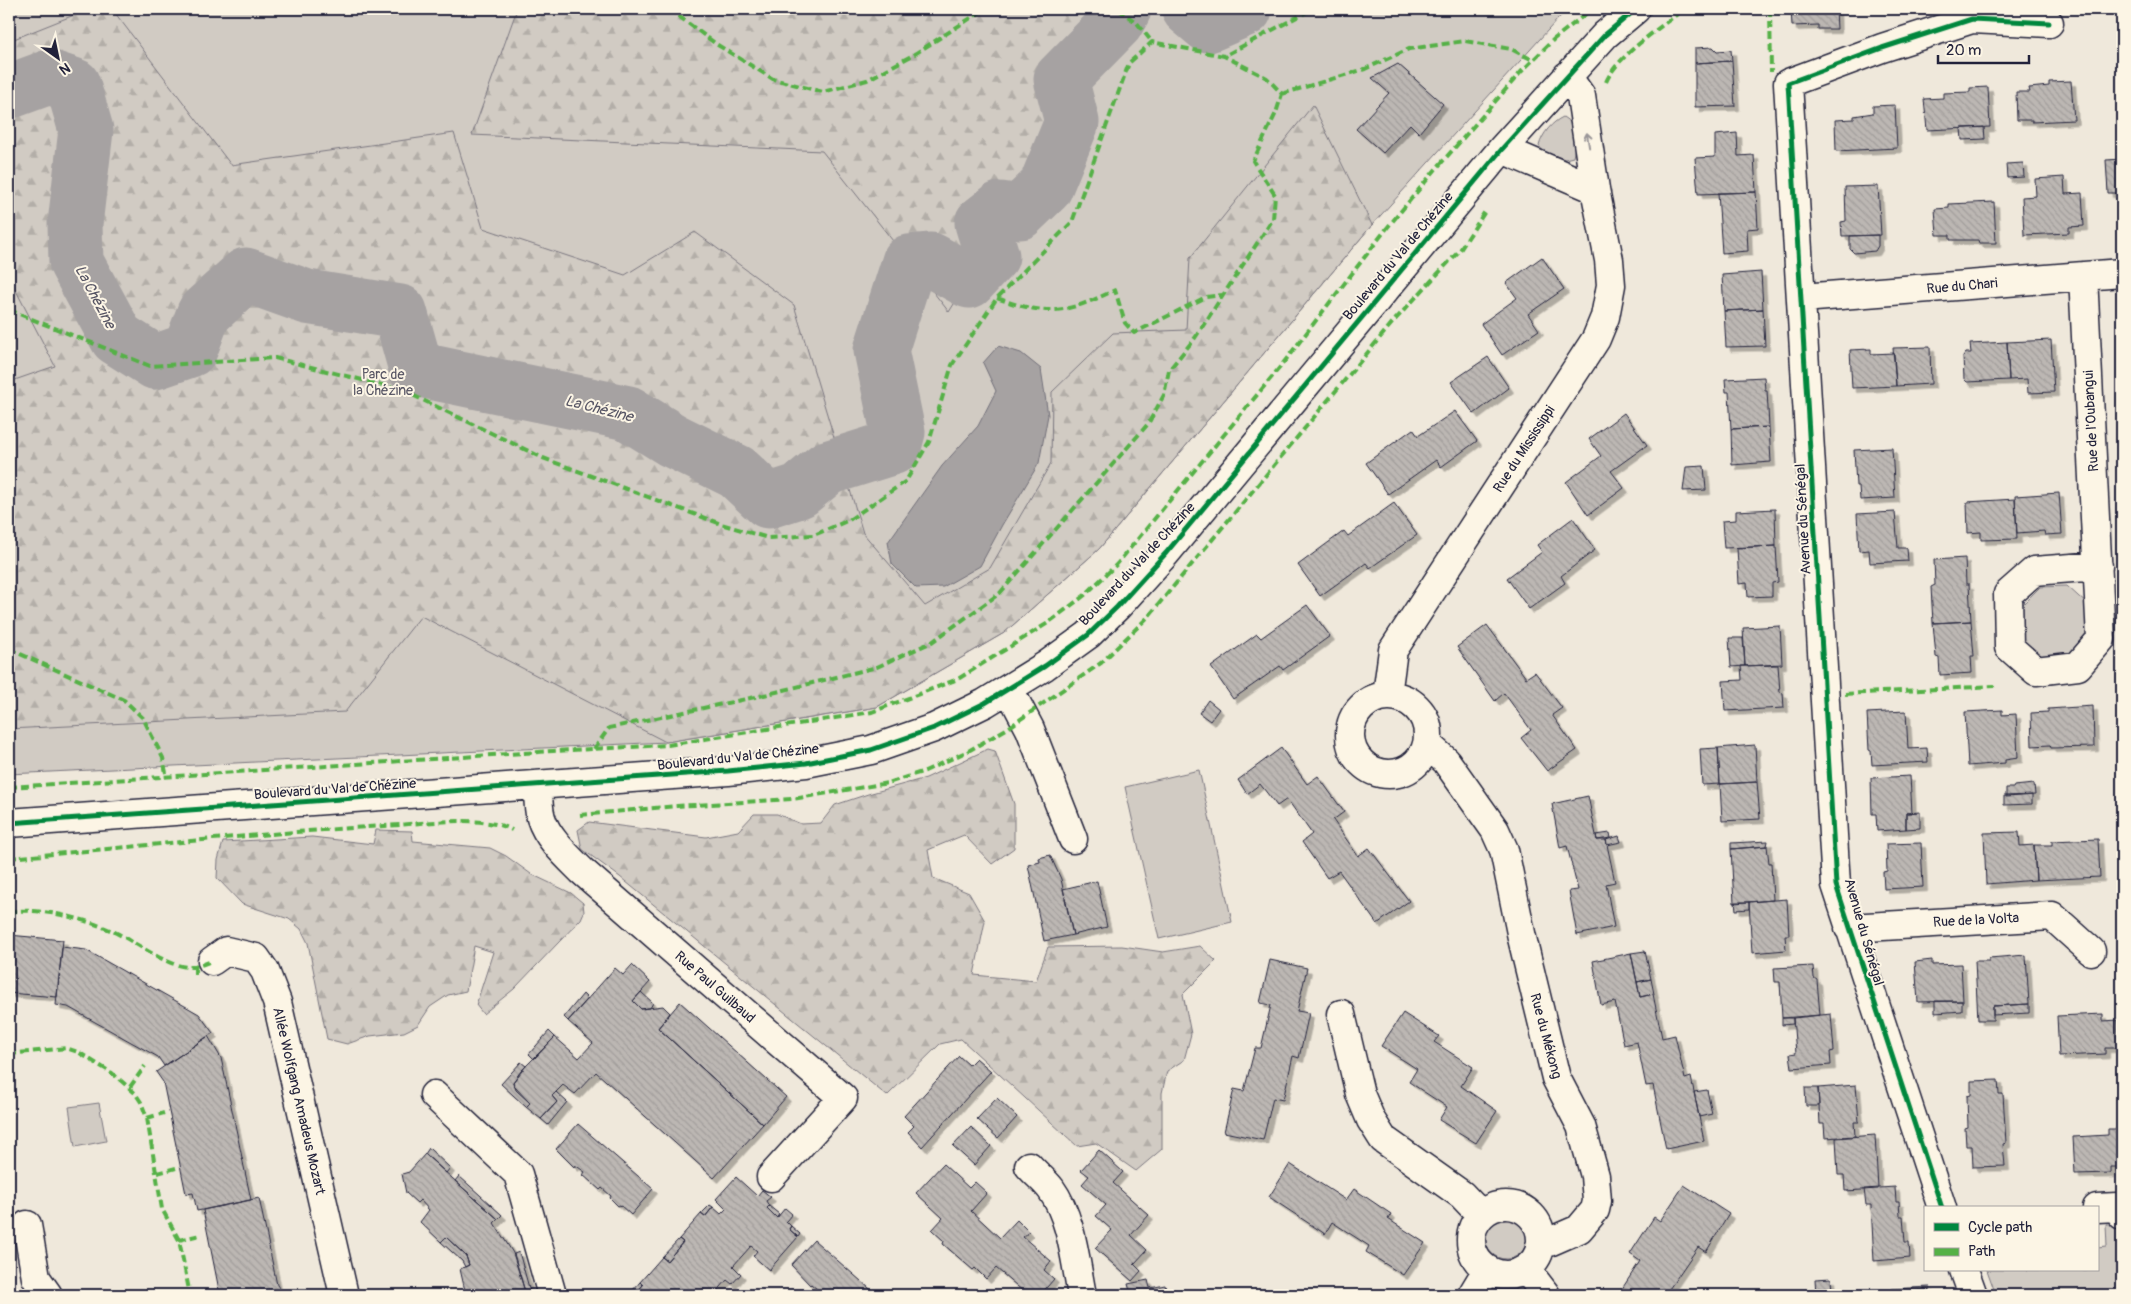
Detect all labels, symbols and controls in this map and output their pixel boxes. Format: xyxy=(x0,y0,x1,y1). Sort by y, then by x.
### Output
north arrow xyxy=(32,32,82,82)
scale bar xyxy=(1938,32,2030,64)
text: 20 m xyxy=(1946,41,1981,60)
text: N xyxy=(56,59,73,78)
one-way arrow xyxy=(1582,133,1592,149)
street label: Boulevard du Val de Chézine xyxy=(1339,188,1457,324)
water label: La Chézine xyxy=(70,262,120,333)
street label: Rue du Chari xyxy=(1926,274,1999,298)
park label: Parc de la Chézine xyxy=(353,366,413,399)
street label: Rue de l'Oubangui xyxy=(2080,369,2102,472)
water label: La Chézine xyxy=(563,391,636,427)
street label: Rue du Mississippi xyxy=(1490,402,1559,496)
street label: Avenue du Sénégal xyxy=(1792,463,1814,575)
street label: Boulevard du Val de Chézine xyxy=(1075,499,1199,629)
street label: Boulevard du Val de Chézine xyxy=(656,740,820,774)
street label: Boulevard du Val de Chézine xyxy=(253,775,417,803)
street label: Avenue du Sénégal xyxy=(1841,876,1887,988)
street label: Rue de la Volta xyxy=(1932,909,2020,931)
street label: Rue Paul Guilbaud xyxy=(671,947,759,1027)
street label: Rue du Mékong xyxy=(1526,991,1566,1081)
street label: Allée Wolfgang Amadeus Mozart xyxy=(269,1006,329,1197)
legend xyxy=(1924,1206,2098,1272)
text: Cycle path xyxy=(1968,1218,2032,1237)
text: Path xyxy=(1968,1242,1995,1261)

